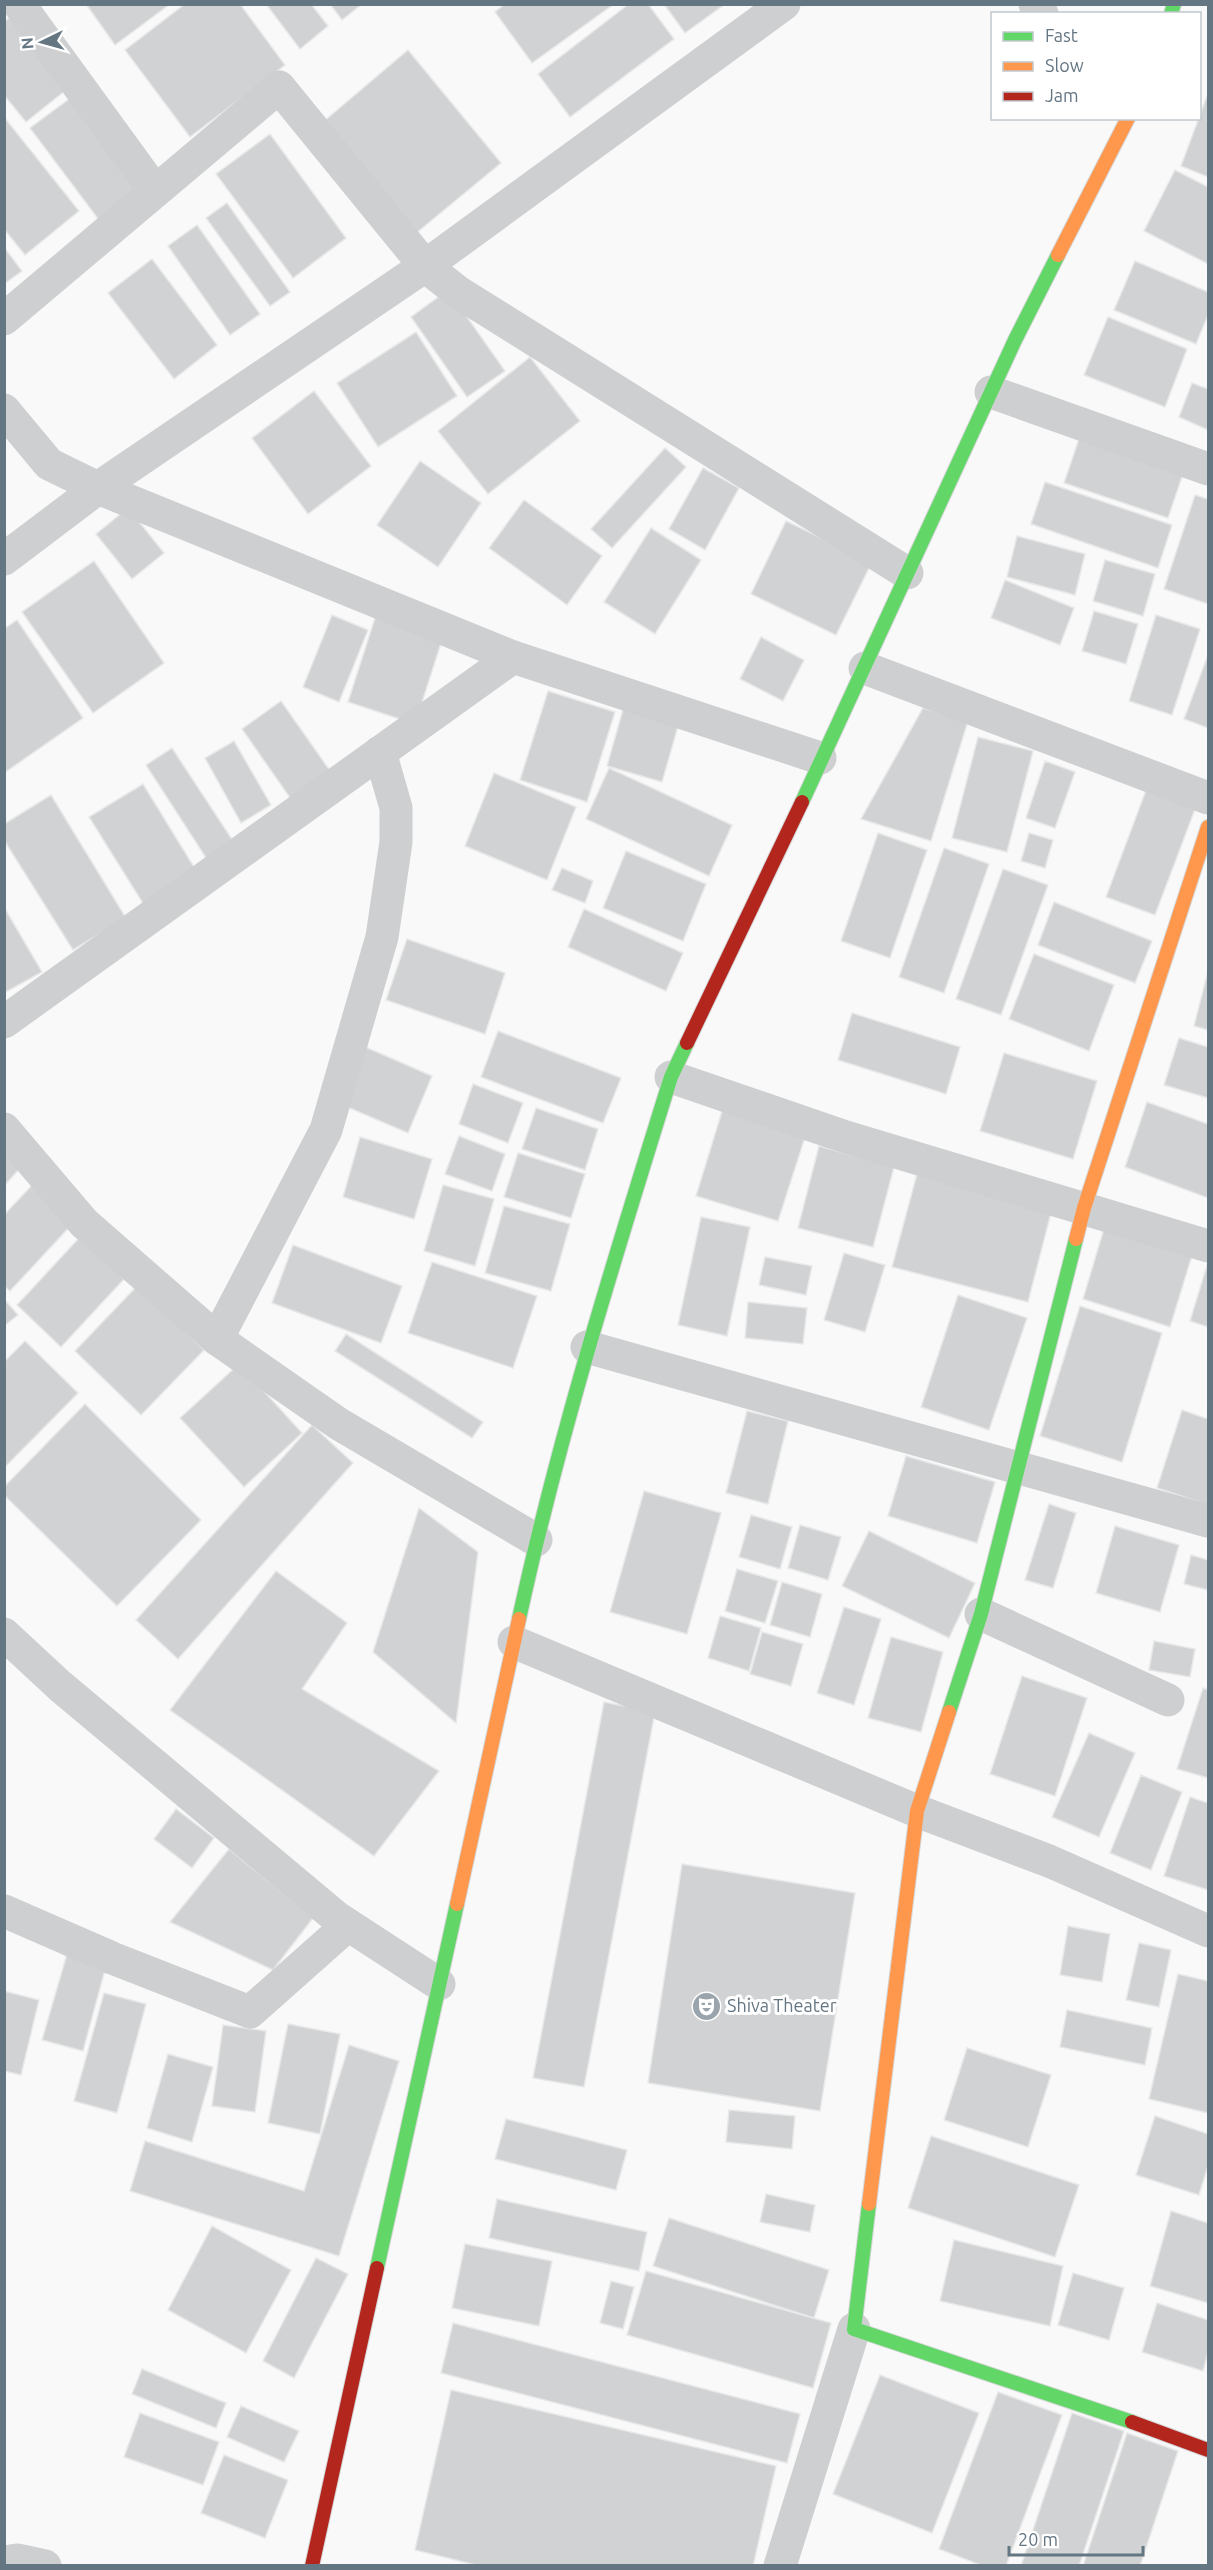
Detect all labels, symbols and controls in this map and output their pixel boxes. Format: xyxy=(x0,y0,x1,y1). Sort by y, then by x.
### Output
north arrow xyxy=(12,12,72,72)
legend xyxy=(991,12,1201,120)
text: Fast xyxy=(1045,25,1078,45)
text: N xyxy=(18,37,37,50)
text: Slow xyxy=(1045,55,1084,75)
text: Jam xyxy=(1045,85,1079,105)
theatre icon: Shiva Theater xyxy=(690,1990,722,2022)
place label: Shiva Theater xyxy=(727,1995,837,2015)
scale bar xyxy=(1009,2519,1142,2557)
text: 20 m xyxy=(1018,2529,1058,2549)

